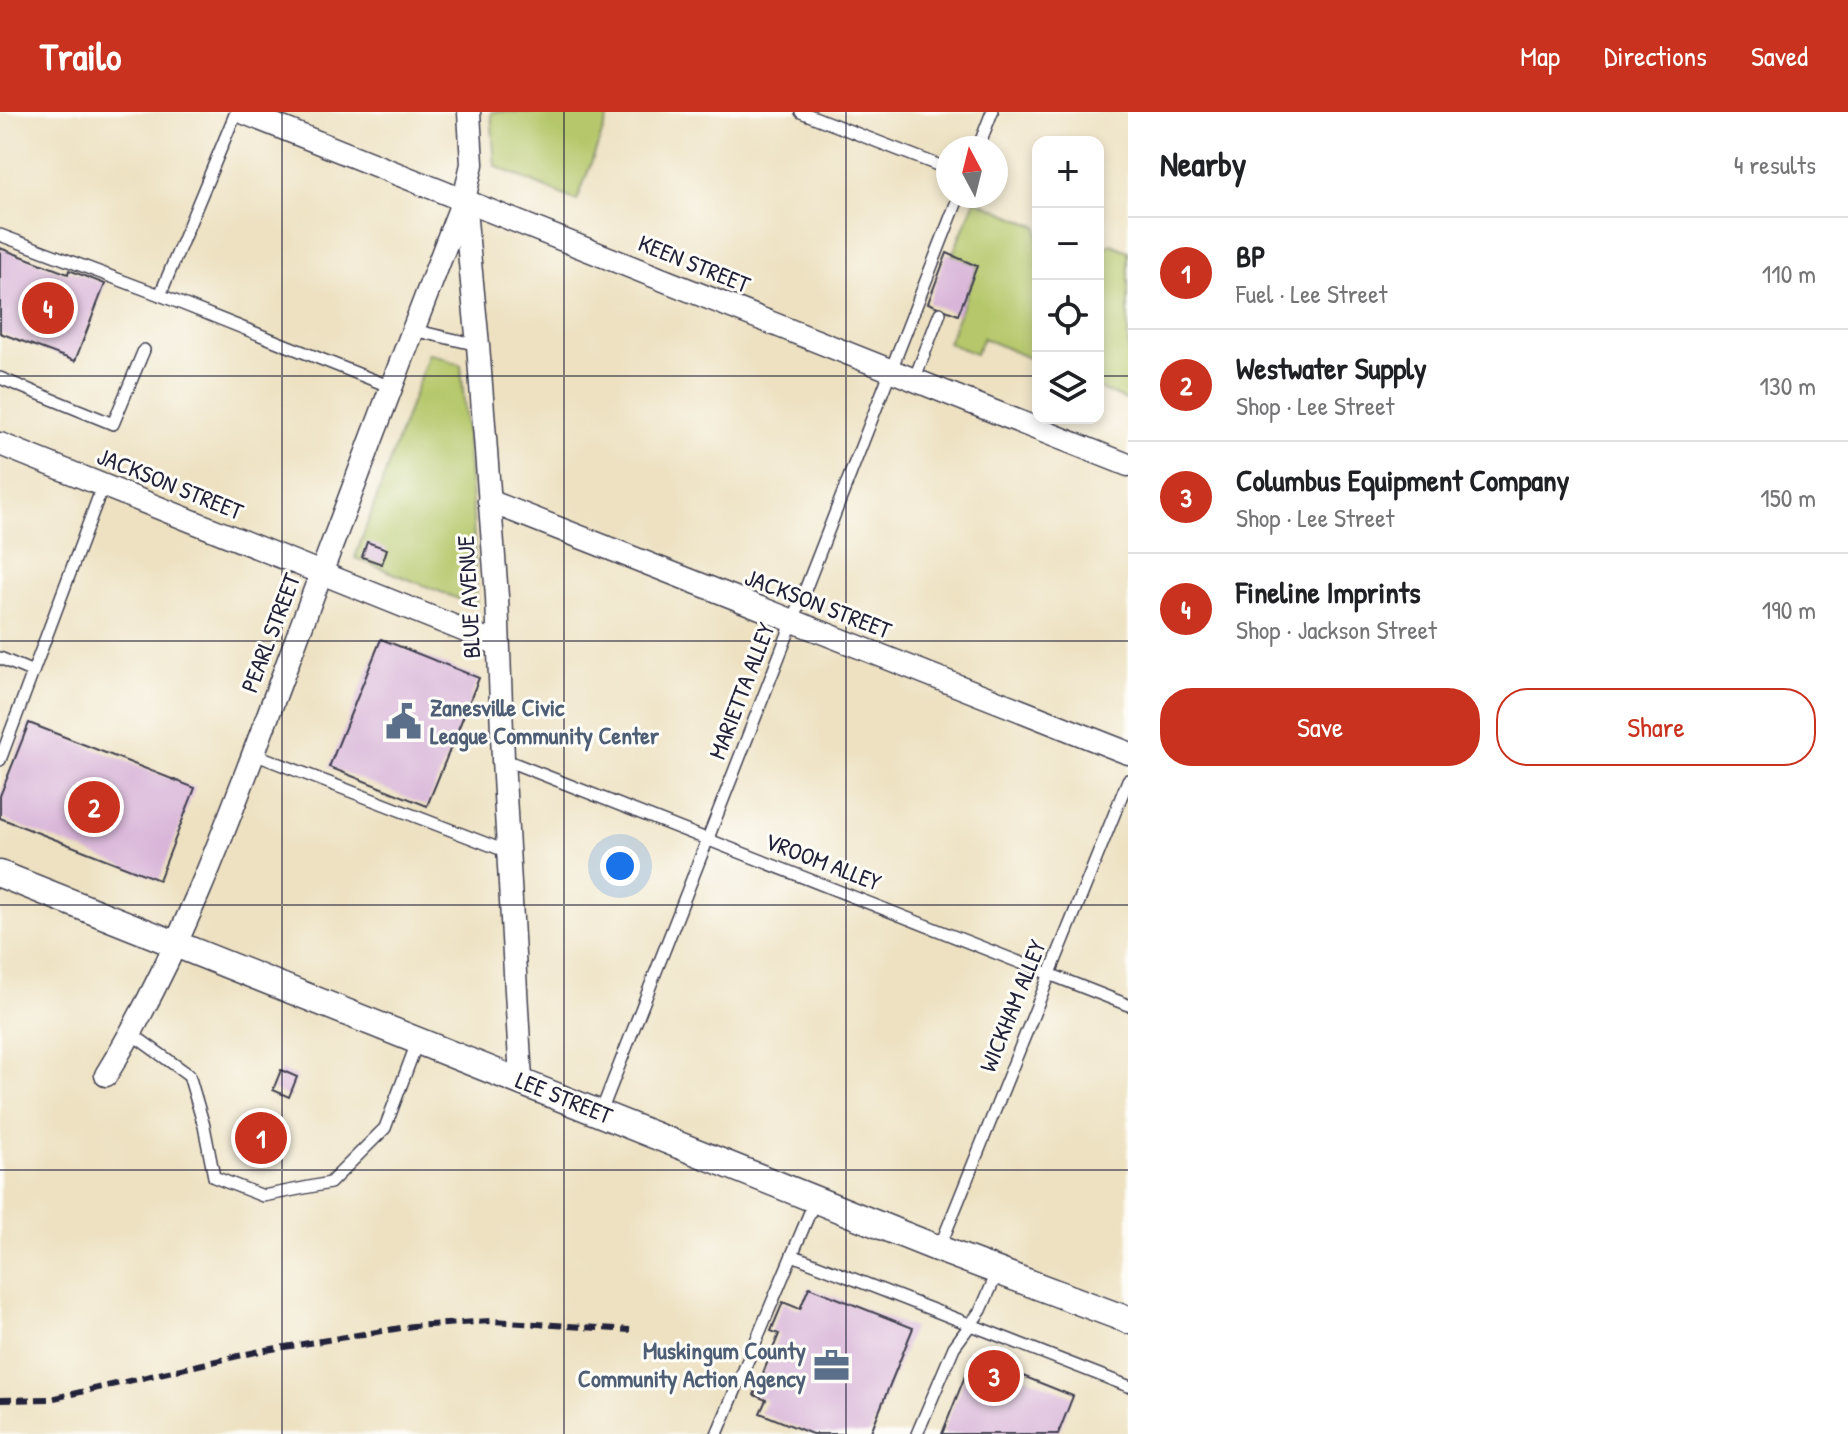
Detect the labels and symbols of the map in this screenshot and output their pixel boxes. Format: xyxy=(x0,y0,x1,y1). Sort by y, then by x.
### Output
north arrow xyxy=(936,136,1008,208)
street label: KEEN STREET xyxy=(634,226,756,300)
pin: 4 xyxy=(22,278,74,338)
street label: JACKSON STREET xyxy=(93,439,249,527)
street label: BLUE AVENUE xyxy=(449,535,487,659)
street label: JACKSON STREET xyxy=(740,560,897,646)
street label: PEARL STREET xyxy=(233,568,308,697)
street label: MARIETTA ALLEY xyxy=(700,618,782,763)
place label: Zanesville Civic League Community Center xyxy=(430,691,660,752)
public building icon: Zanesville Civic League Community Center xyxy=(385,703,423,741)
pin: 2 xyxy=(68,777,120,837)
street label: VROOM ALLEY xyxy=(761,824,886,898)
your location xyxy=(600,846,640,886)
street label: WICKHAM ALLEY xyxy=(971,935,1053,1076)
street label: LEE STREET xyxy=(511,1063,618,1131)
pin: 1 xyxy=(235,1108,287,1168)
place label: Muskingum County Community Action Agency xyxy=(578,1334,806,1395)
office icon: Muskingum County Community Action Agency xyxy=(813,1346,851,1384)
pin: 3 xyxy=(968,1346,1020,1406)

